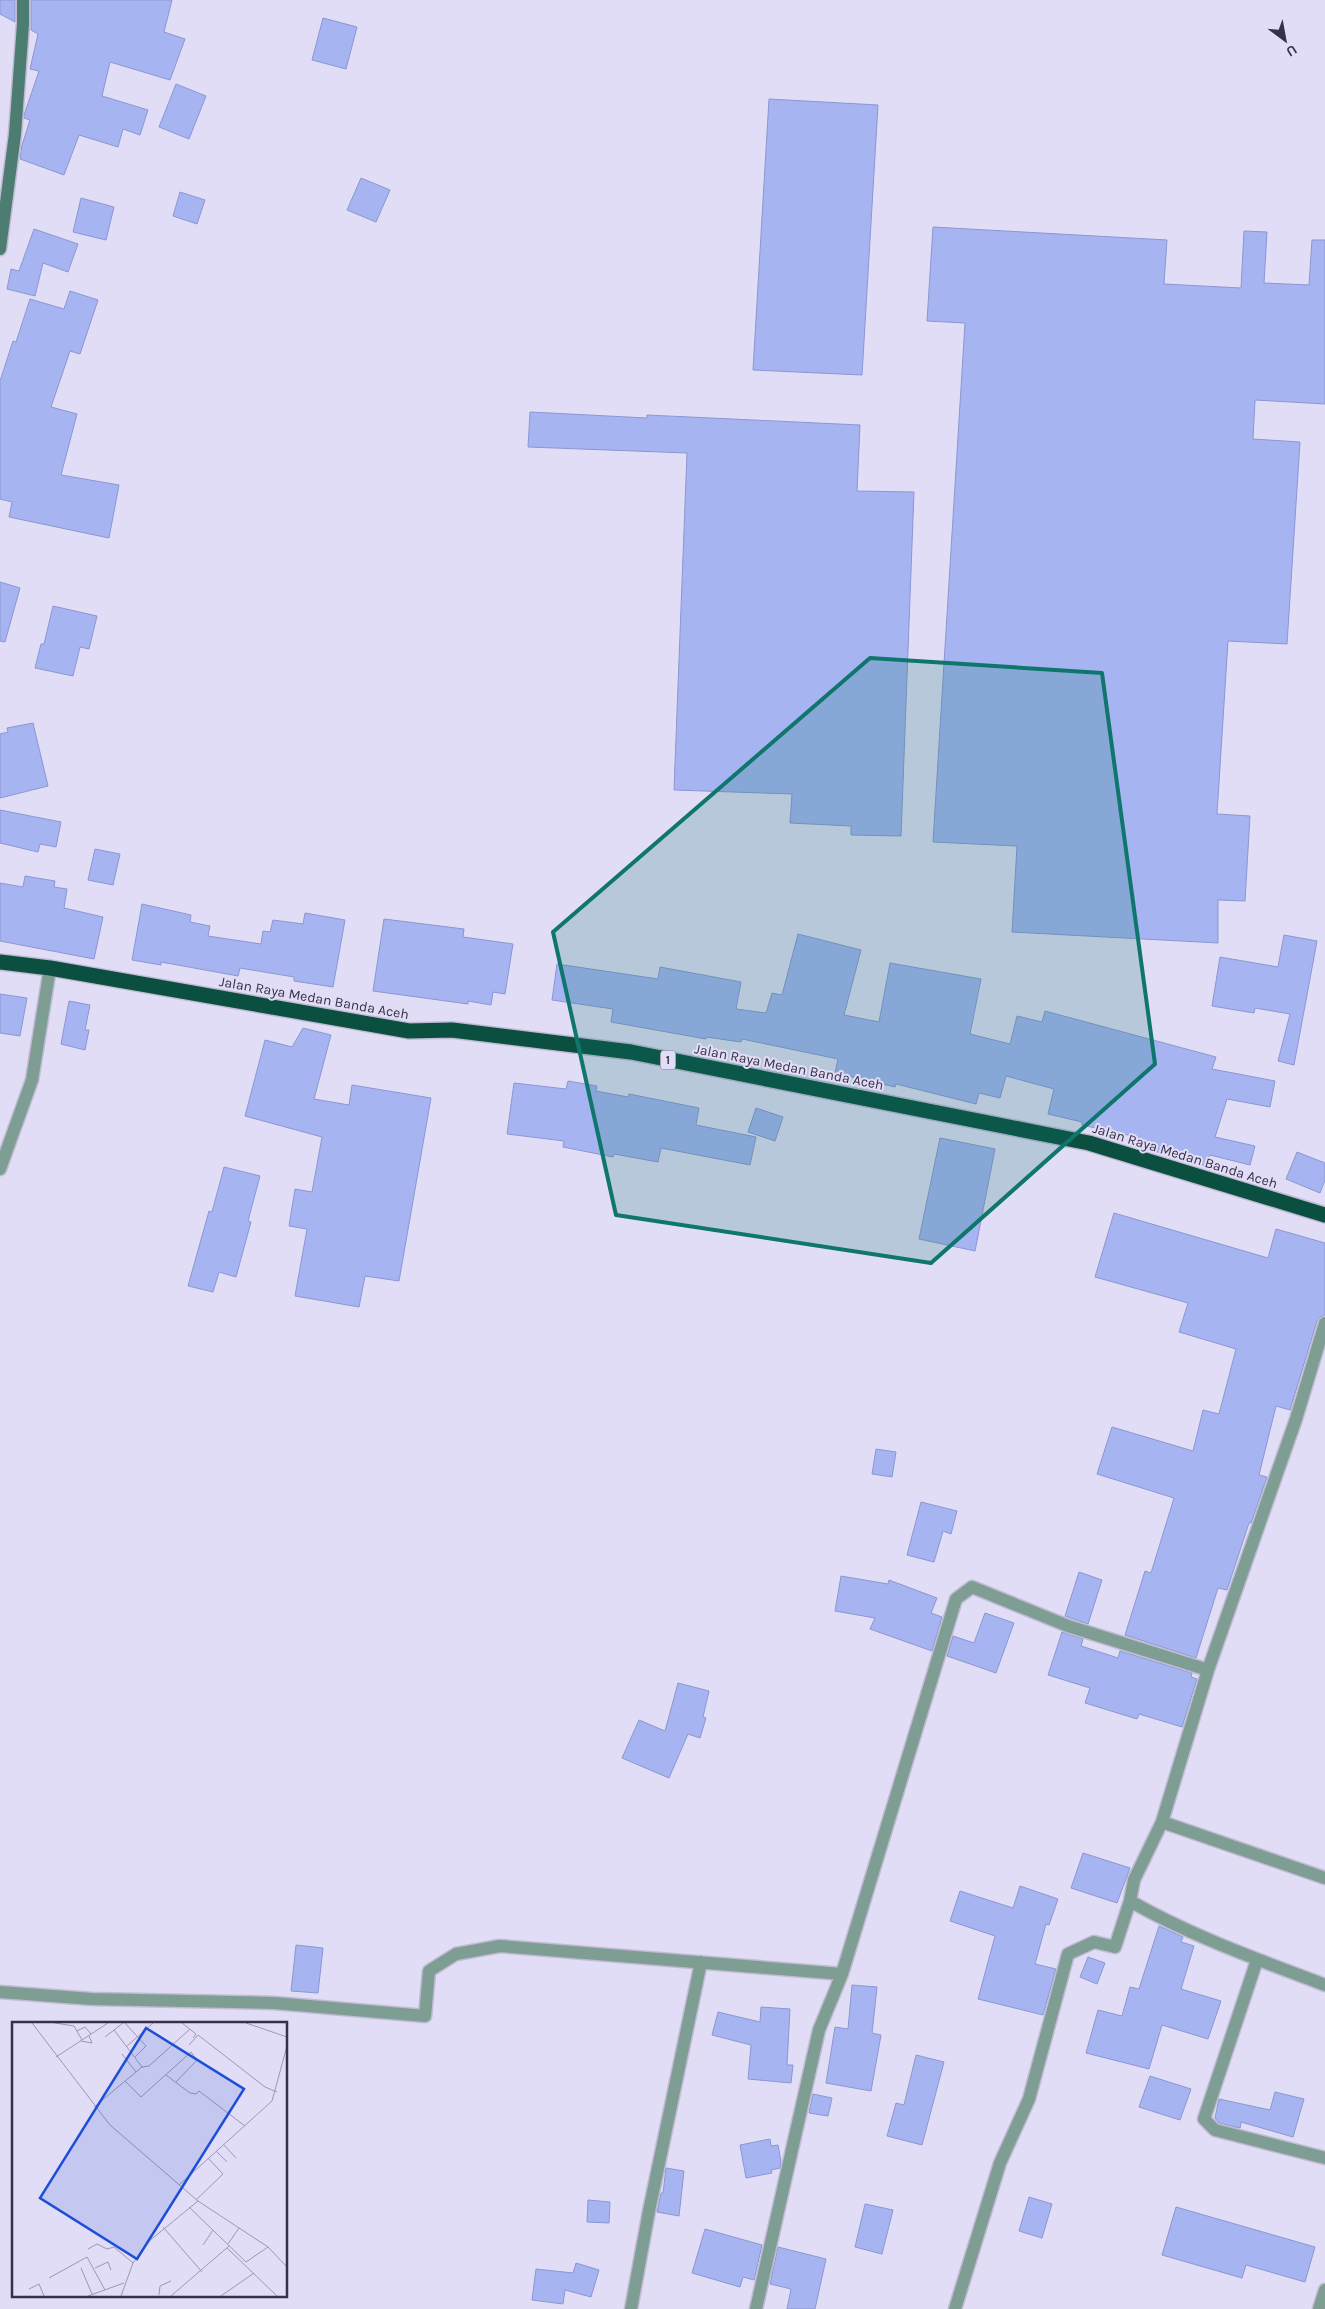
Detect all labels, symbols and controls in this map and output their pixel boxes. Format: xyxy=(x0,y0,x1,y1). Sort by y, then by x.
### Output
north arrow xyxy=(1260,15,1310,65)
text: U xyxy=(1283,41,1300,60)
street label: Jalan Raya Medan Banda Aceh xyxy=(218,973,410,1023)
street label: Jalan Raya Medan Banda Aceh xyxy=(693,1040,885,1094)
road number: 1 xyxy=(660,1050,676,1070)
street label: Jalan Raya Medan Banda Aceh xyxy=(1090,1120,1280,1192)
inset map xyxy=(12,2022,288,2296)

